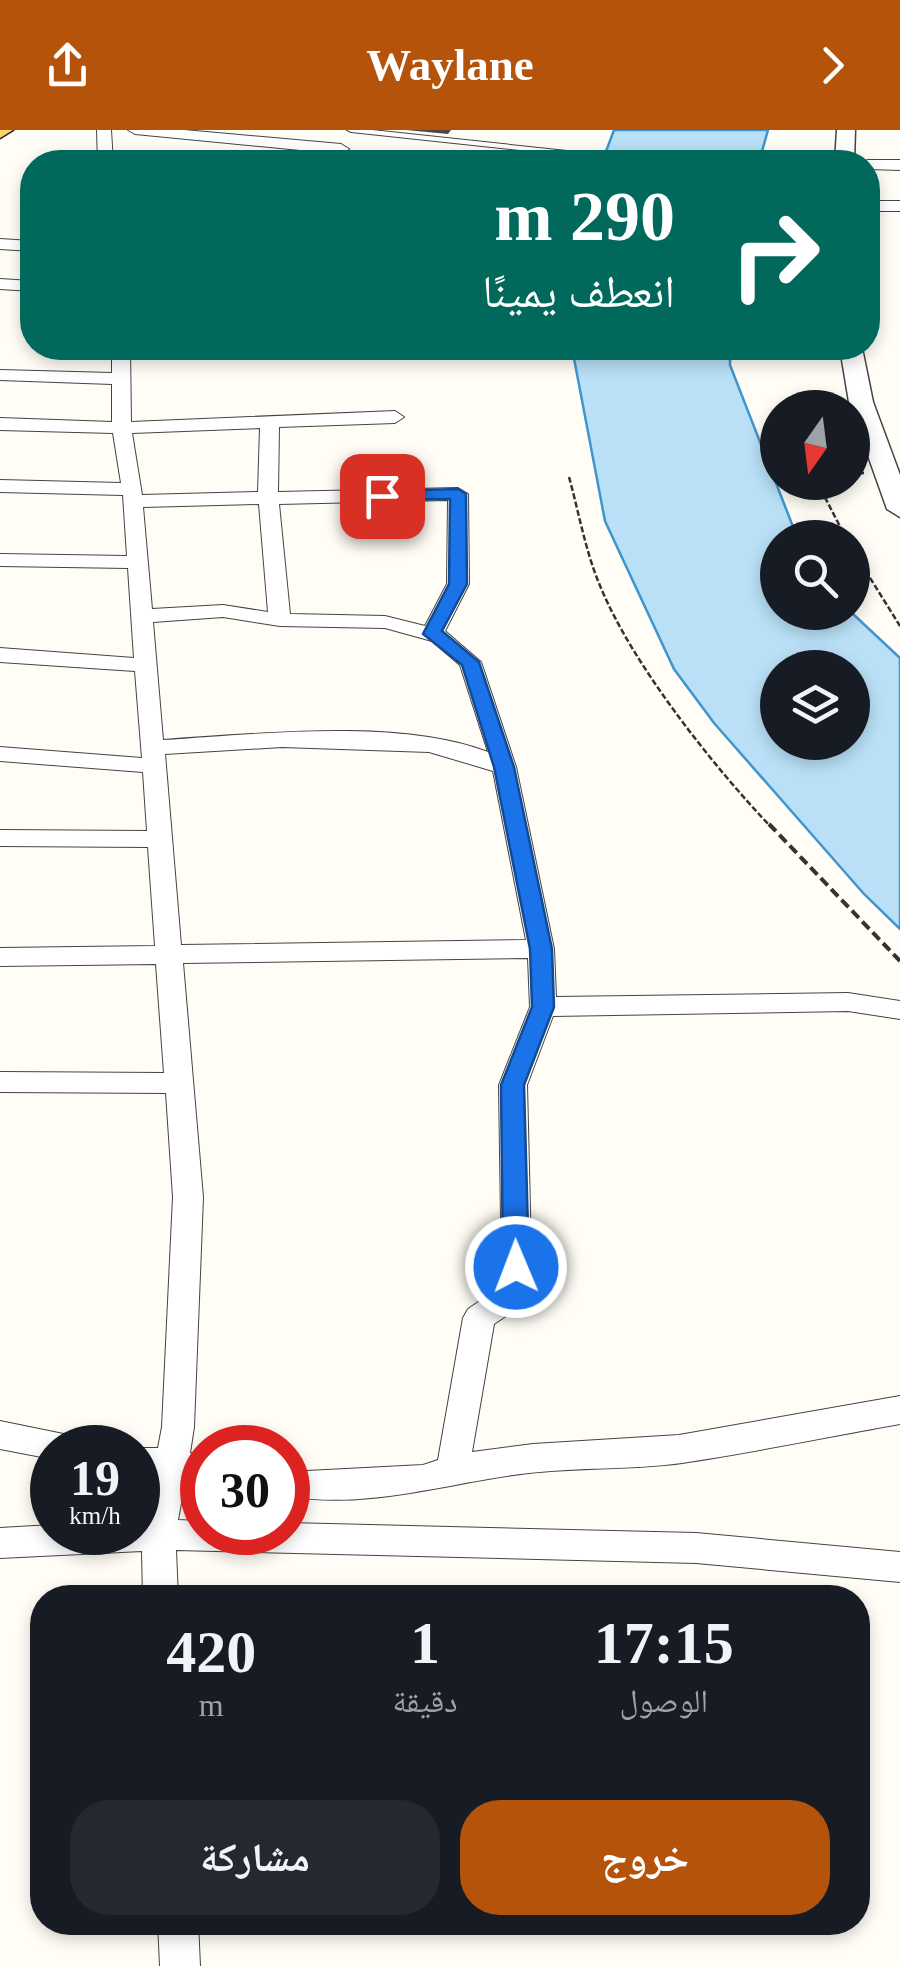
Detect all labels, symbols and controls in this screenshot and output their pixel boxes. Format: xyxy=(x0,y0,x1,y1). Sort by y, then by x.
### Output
icon: share xyxy=(40,38,95,93)
icon: forward xyxy=(805,38,860,93)
text: Waylane xyxy=(366,40,534,90)
text: 290 m xyxy=(494,178,675,255)
icon: right xyxy=(710,190,840,320)
text: انعطف يمينًا xyxy=(482,267,675,317)
north arrow xyxy=(760,390,870,500)
map controls xyxy=(760,390,870,760)
pin xyxy=(340,454,425,539)
icon: arrive xyxy=(355,469,410,524)
button: search xyxy=(760,520,870,630)
button: layers xyxy=(760,650,870,760)
position arrow xyxy=(464,1215,568,1319)
speed limit sign: 30 xyxy=(180,1425,310,1555)
text: 19 xyxy=(70,1450,120,1506)
text: km/h xyxy=(69,1502,121,1529)
text: 1 xyxy=(410,1610,440,1676)
text: 17:15 xyxy=(594,1610,734,1676)
text: 420 xyxy=(166,1619,256,1685)
text: دقيقة xyxy=(392,1683,458,1719)
text: الوصول xyxy=(620,1683,708,1719)
text: m xyxy=(199,1687,224,1723)
button: مشاركة xyxy=(70,1800,440,1915)
button: خروج xyxy=(460,1800,830,1915)

